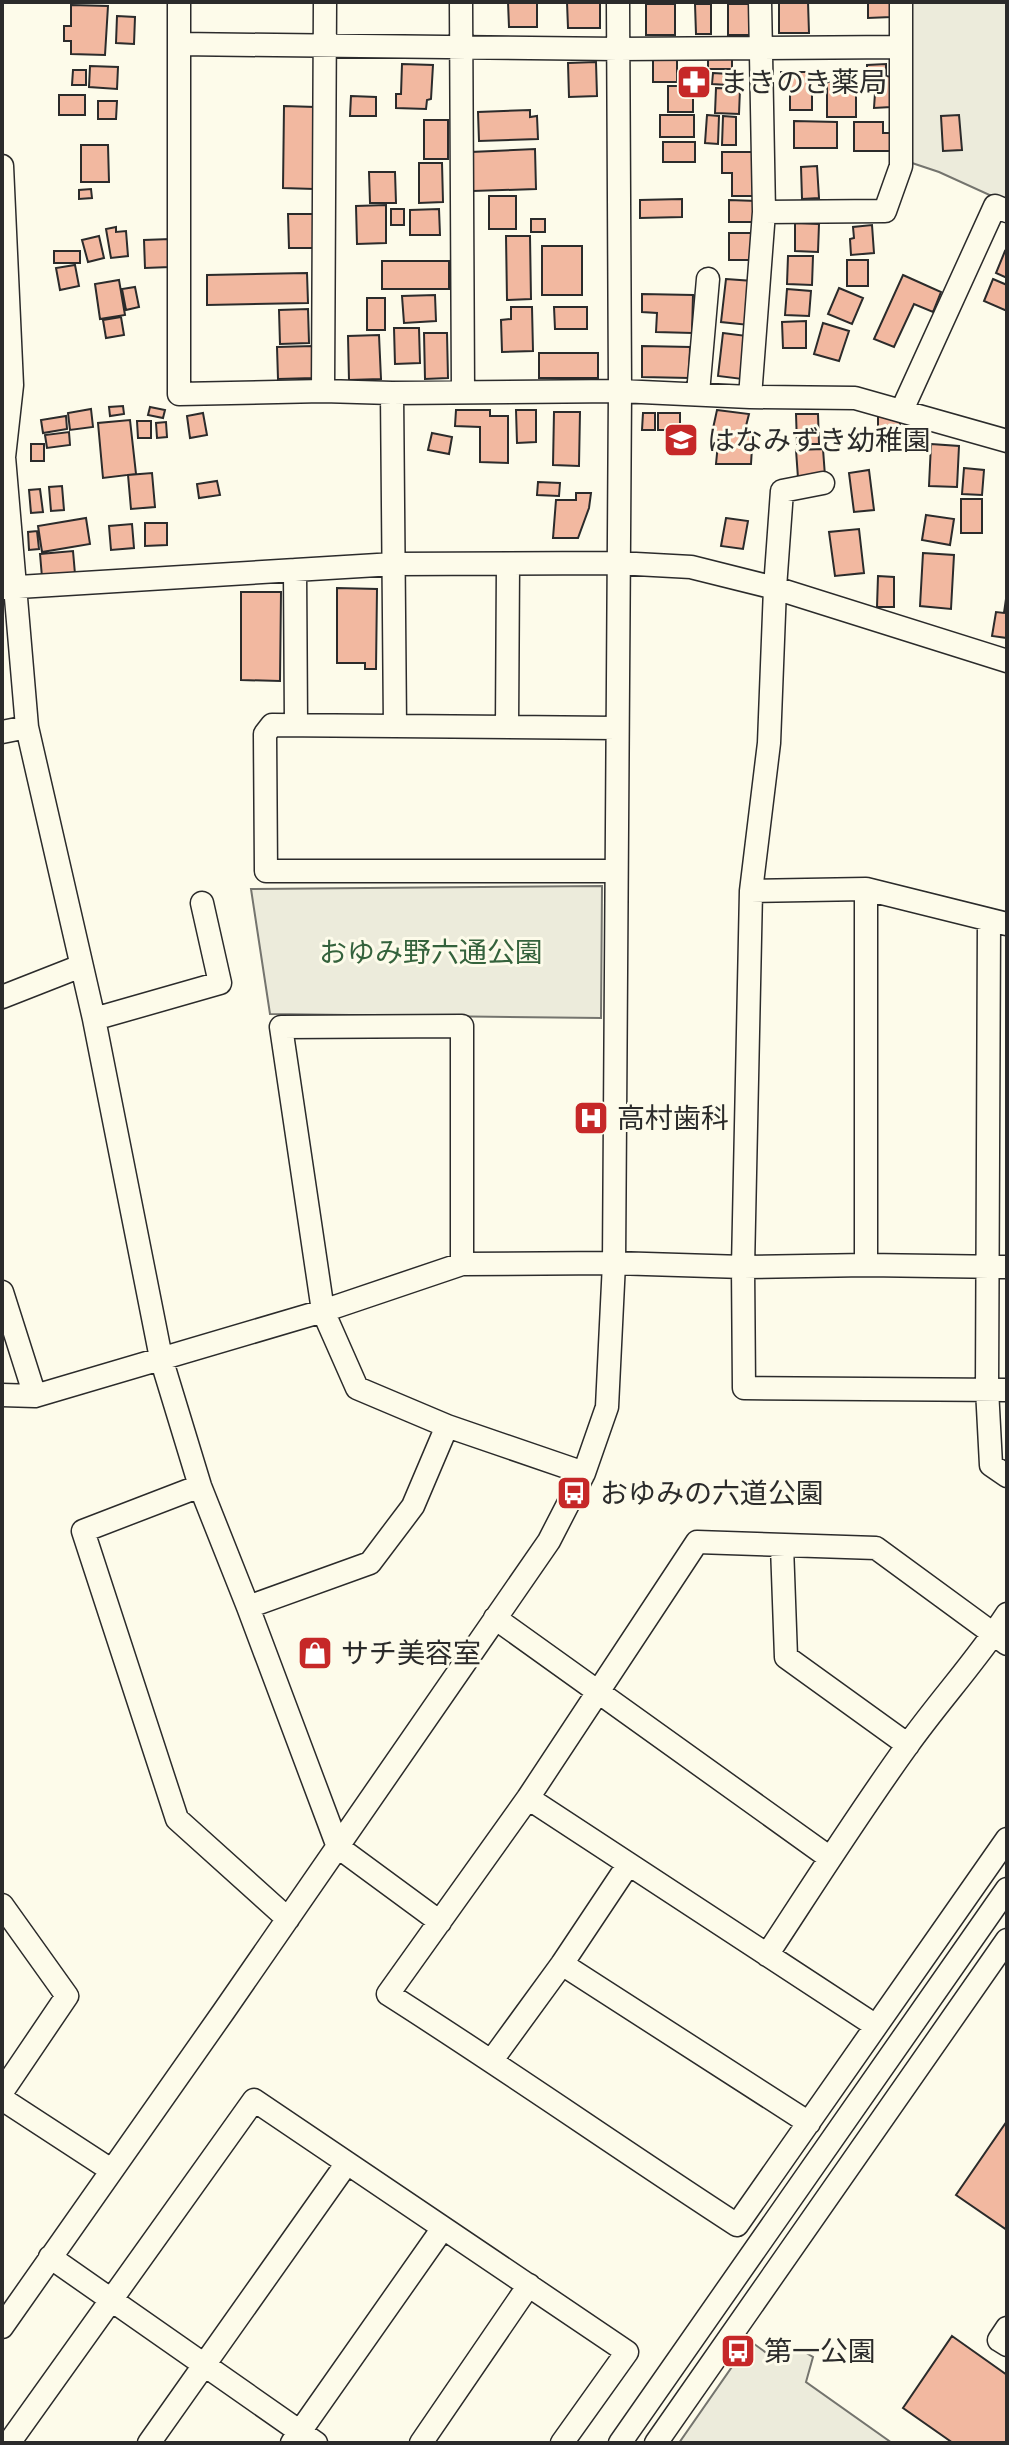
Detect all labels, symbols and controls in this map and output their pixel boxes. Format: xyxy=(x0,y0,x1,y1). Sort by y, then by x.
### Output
pharmacy icon: まきのき薬局 xyxy=(675,63,713,101)
place label: まきのき薬局 xyxy=(720,66,887,99)
school or university icon: はなみずき幼稚園 xyxy=(662,421,700,459)
place label: はなみずき幼稚園 xyxy=(707,424,931,457)
park label: おゆみ野六通公園 xyxy=(319,936,543,969)
hospital icon: 高村歯科 xyxy=(572,1099,610,1137)
place label: 高村歯科 xyxy=(617,1102,729,1135)
bus stop icon: おゆみの六道公園 xyxy=(555,1474,593,1512)
place label: おゆみの六道公園 xyxy=(600,1477,824,1510)
shop icon: サチ美容室 xyxy=(296,1634,334,1672)
place label: サチ美容室 xyxy=(341,1637,481,1670)
bus stop icon: 第一公園 xyxy=(719,2332,757,2370)
place label: 第一公園 xyxy=(764,2335,876,2368)

